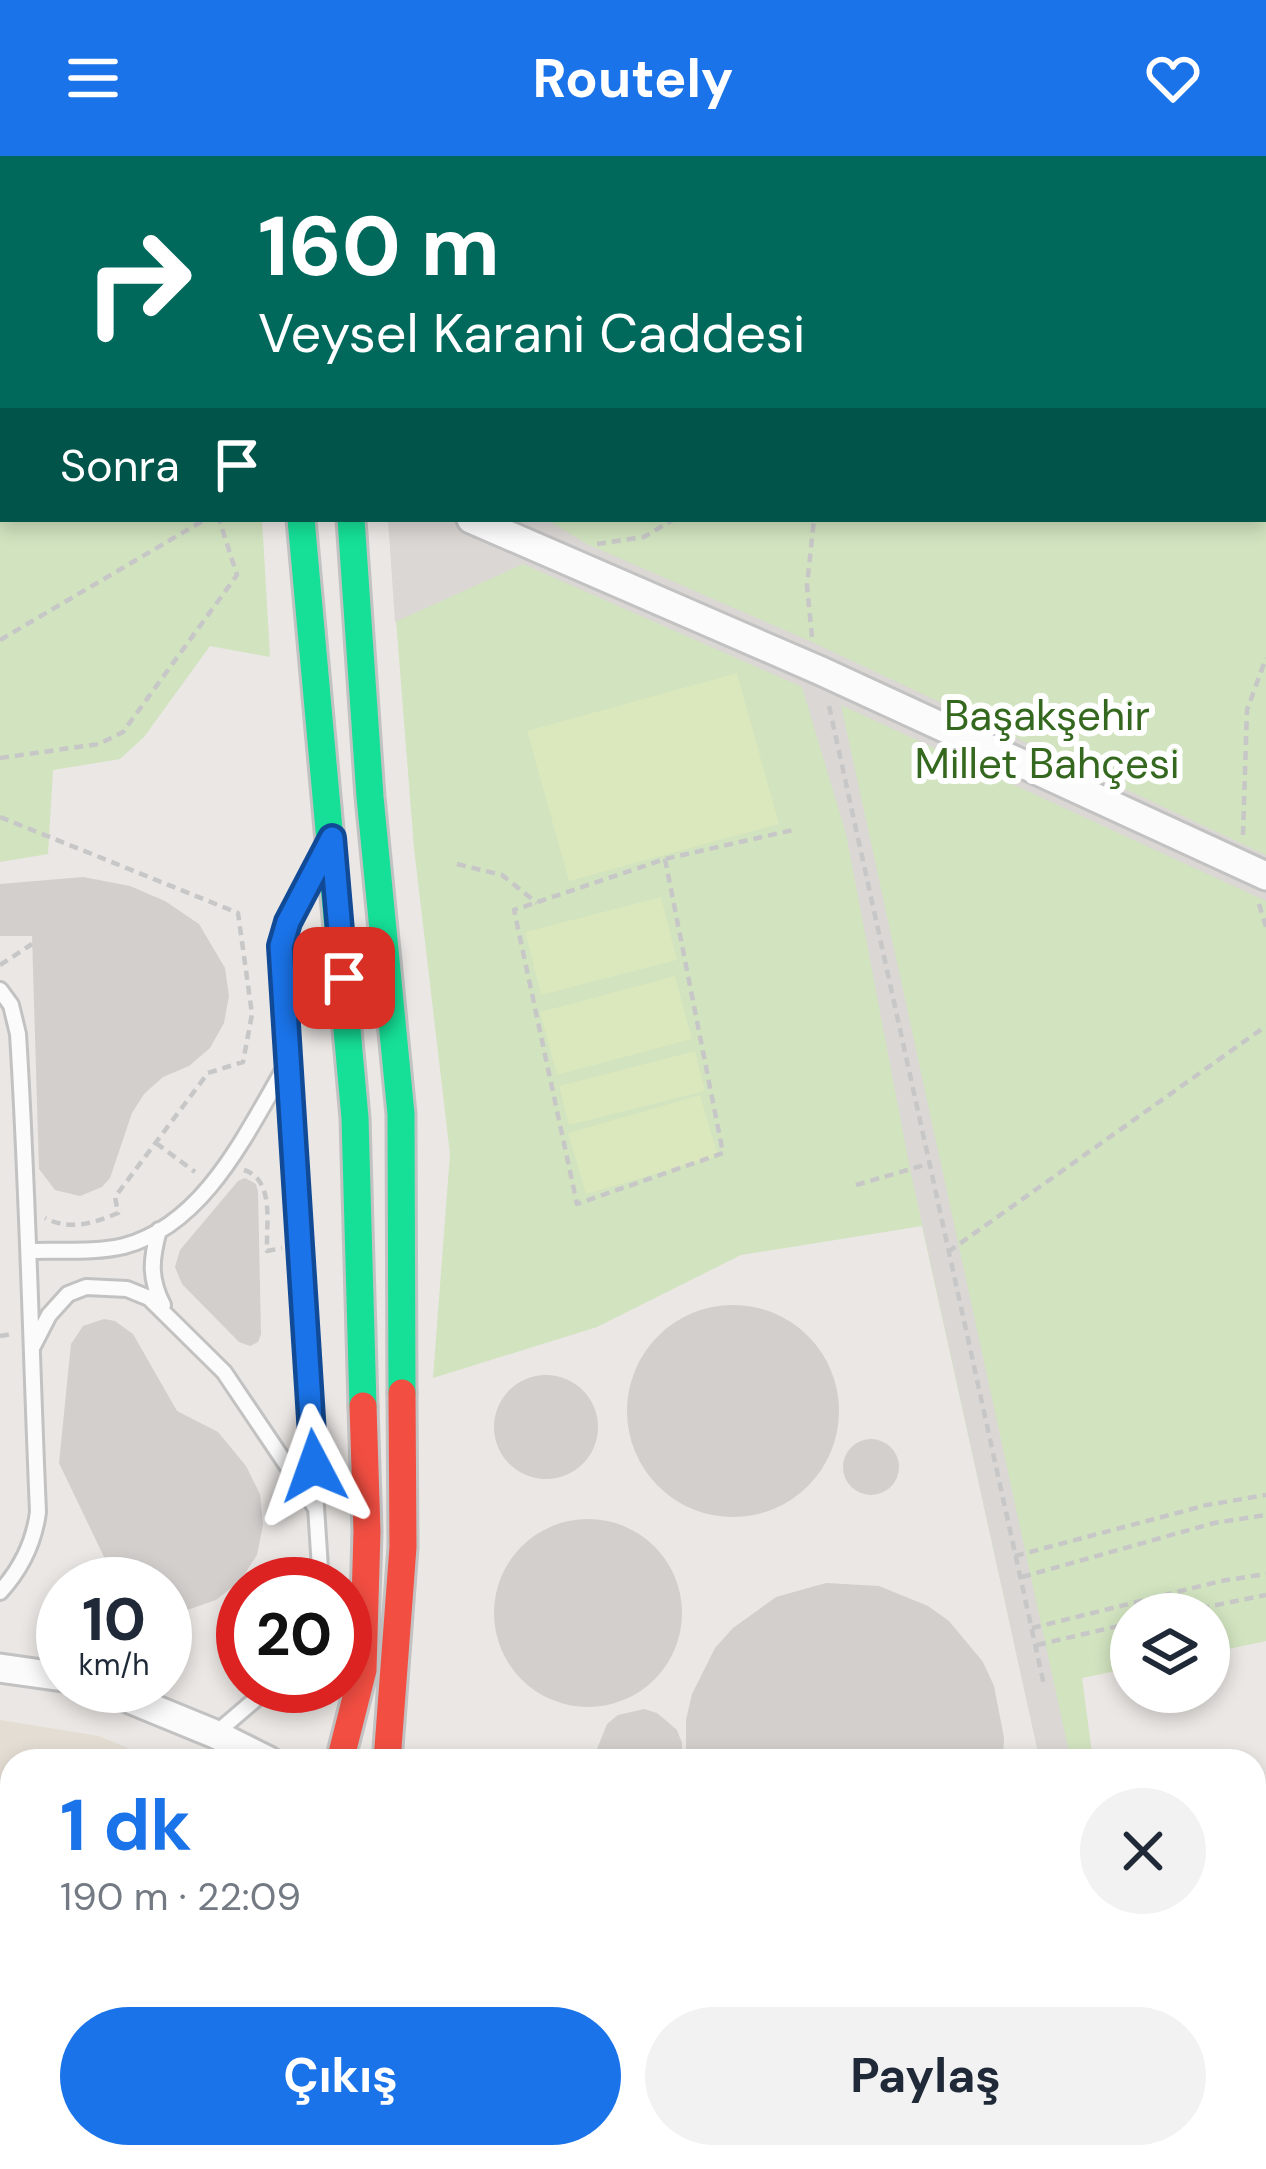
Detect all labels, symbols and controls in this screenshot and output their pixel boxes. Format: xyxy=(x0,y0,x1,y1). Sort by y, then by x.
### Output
text: Routely xyxy=(533,43,733,114)
icon: menu xyxy=(60,45,126,111)
icon: heart xyxy=(1140,45,1206,111)
text: 160 m xyxy=(258,192,500,301)
icon: right xyxy=(60,204,216,360)
text: Veysel Karani Caddesi xyxy=(258,298,805,369)
icon: arrive xyxy=(204,432,270,498)
text: Sonra xyxy=(60,436,180,495)
park label: Başakşehir Millet Bahçesi xyxy=(915,688,1179,791)
pin xyxy=(293,927,395,1029)
icon: arrive xyxy=(311,945,377,1011)
position arrow xyxy=(251,1403,377,1529)
speed limit sign: 20 xyxy=(216,1557,372,1713)
text: 10 xyxy=(82,1580,146,1659)
map controls xyxy=(1110,1593,1230,1713)
button: layers xyxy=(1110,1593,1230,1713)
text: km/h xyxy=(79,1645,149,1684)
text: 1 dk xyxy=(60,1779,192,1872)
button: close xyxy=(1080,1788,1206,1914)
text: 190 m · 22:09 xyxy=(60,1871,301,1922)
button: Çıkış xyxy=(60,2007,621,2145)
button: Paylaş xyxy=(645,2007,1206,2145)

